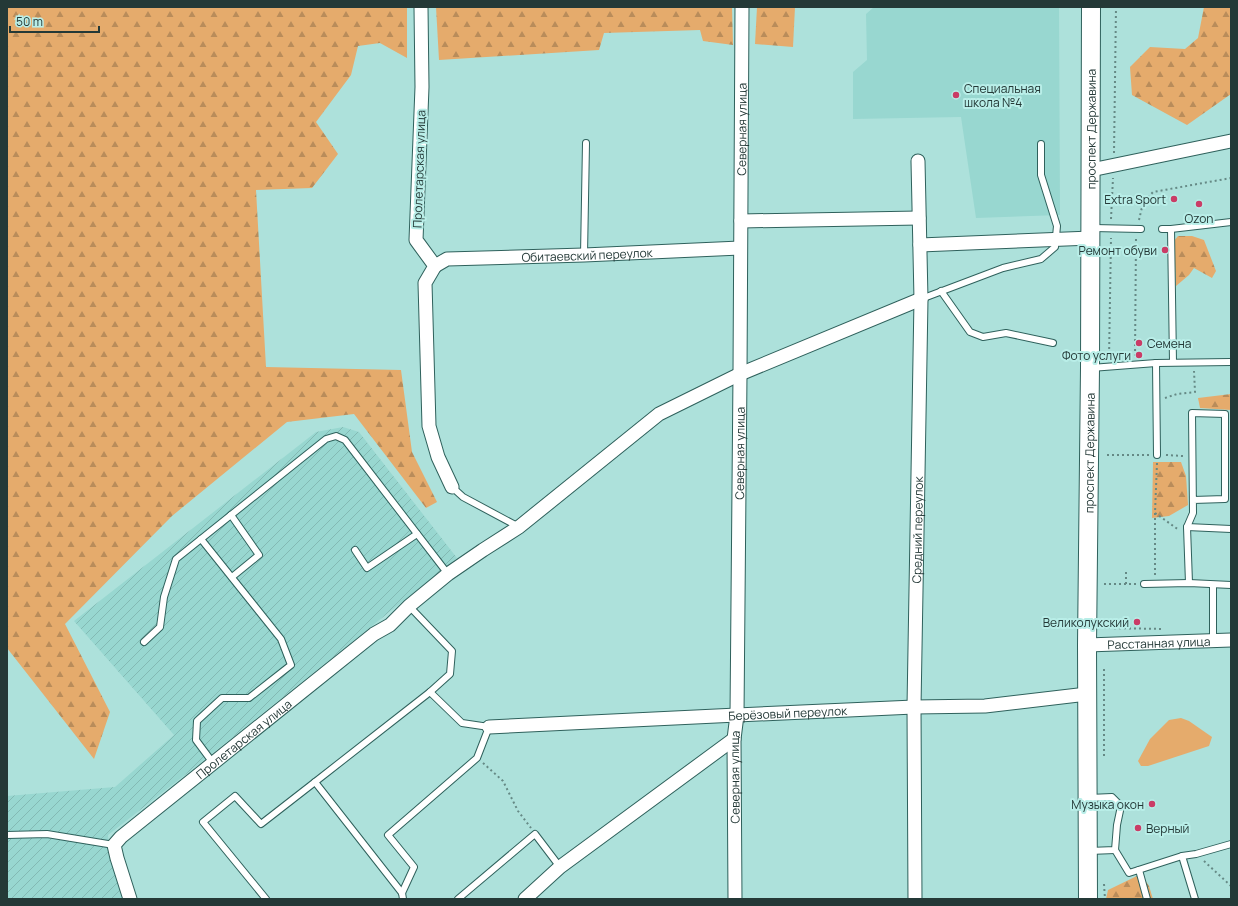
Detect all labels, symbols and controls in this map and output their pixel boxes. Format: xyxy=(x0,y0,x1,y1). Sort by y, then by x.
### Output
scale bar xyxy=(10,8,99,34)
text: 50 m xyxy=(16,13,43,30)
street label: проспект Державина xyxy=(1082,69,1099,189)
place label: Специальная школа №4 xyxy=(964,80,1041,111)
street label: Северная улица xyxy=(733,83,750,176)
marker: Специальная школа №4 xyxy=(951,90,961,100)
street label: Пролетарская улица xyxy=(408,110,430,228)
place label: Extra Sport xyxy=(1104,191,1166,208)
marker: Extra Sport xyxy=(1169,194,1179,204)
marker: Ozon xyxy=(1194,199,1204,209)
place label: Ozon xyxy=(1185,210,1213,227)
place label: Ремонт обуви xyxy=(1079,242,1157,259)
street label: Обитаевский переулок xyxy=(521,243,654,265)
marker: Ремонт обуви xyxy=(1160,245,1170,255)
place label: Семена xyxy=(1147,335,1192,352)
marker: Семена xyxy=(1134,338,1144,348)
place label: Фото услуги xyxy=(1062,347,1131,364)
marker: Фото услуги xyxy=(1134,350,1144,360)
street label: проспект Державина xyxy=(1080,393,1098,513)
street label: Северная улица xyxy=(730,407,748,500)
street label: Средний переулок xyxy=(908,475,926,584)
place label: Великолукский xyxy=(1043,614,1129,631)
marker: Великолукский xyxy=(1132,617,1142,627)
street label: Расстанная улица xyxy=(1107,632,1211,653)
street label: Пролетарская улица xyxy=(192,695,295,782)
street label: Берёзовый переулок xyxy=(728,701,849,724)
street label: Северная улица xyxy=(725,730,743,824)
place label: Музыка окон xyxy=(1071,796,1144,813)
marker: Музыка окон xyxy=(1147,799,1157,809)
place label: Верный xyxy=(1146,820,1189,837)
marker: Верный xyxy=(1133,823,1143,833)

